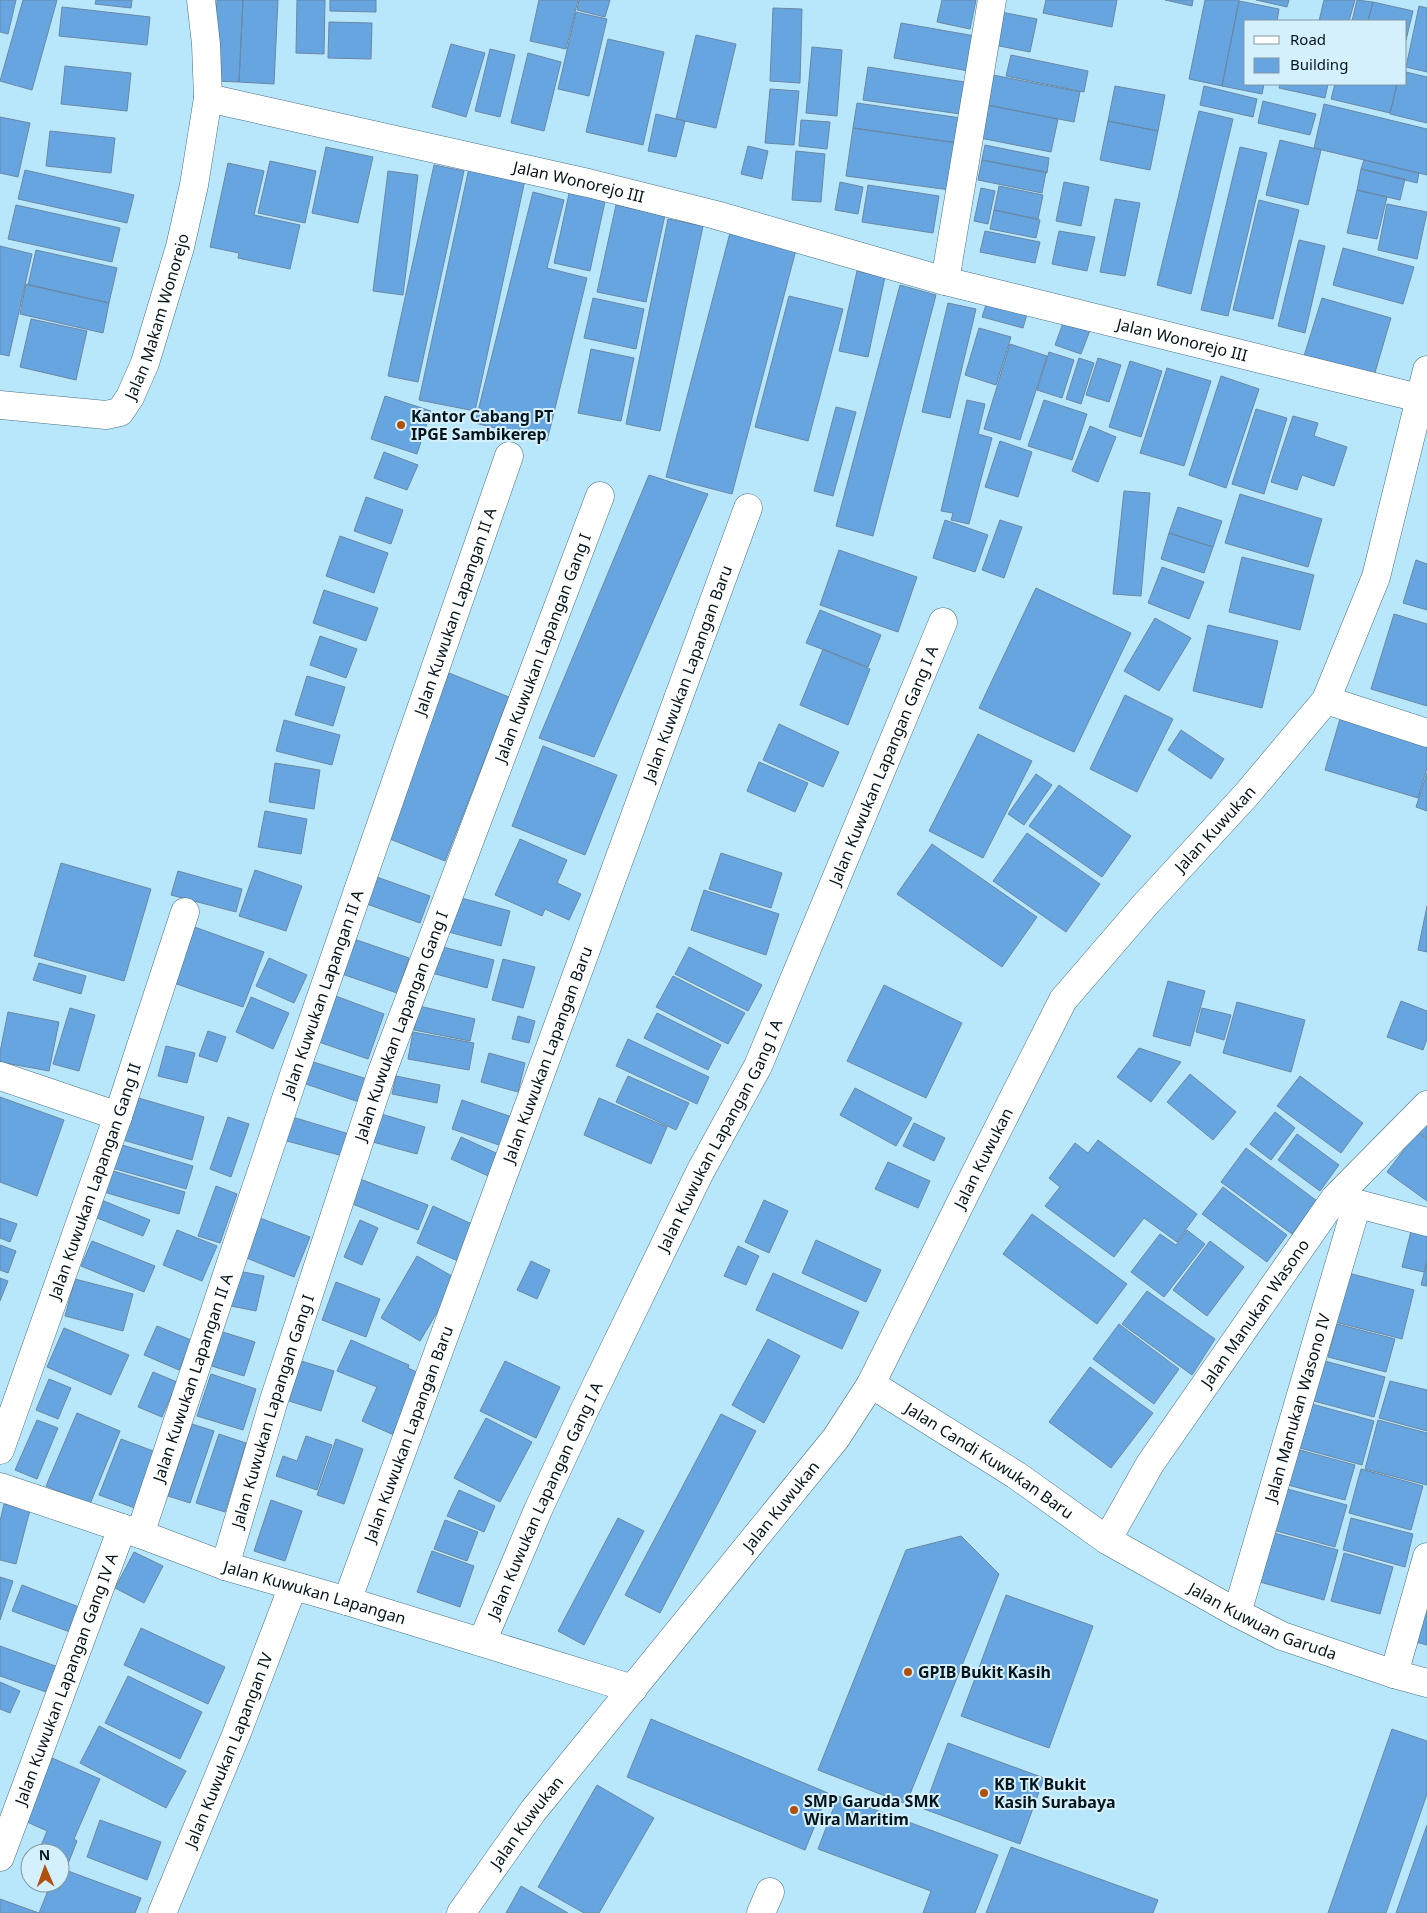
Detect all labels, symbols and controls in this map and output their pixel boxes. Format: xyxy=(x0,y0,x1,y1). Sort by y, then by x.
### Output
legend xyxy=(1244,20,1407,85)
text: Road xyxy=(1290,29,1326,49)
text: Building xyxy=(1290,54,1348,74)
street label: Jalan Wonorejo III xyxy=(509,155,647,208)
street label: Jalan Makam Wonorejo xyxy=(118,231,194,405)
street label: Jalan Wonorejo III xyxy=(1113,312,1250,366)
place label: Kantor Cabang PT IPGE Sambikerep xyxy=(411,405,553,445)
marker: Kantor Cabang PT IPGE Sambikerep xyxy=(395,419,407,431)
street label: Jalan Kuwukan Lapangan II A xyxy=(408,504,502,720)
street label: Jalan Kuwukan Lapangan Gang I xyxy=(488,530,596,767)
street label: Jalan Kuwukan Lapangan Baru xyxy=(637,562,737,787)
street label: Jalan Kuwukan Lapangan Gang I A xyxy=(823,641,943,890)
street label: Jalan Kuwukan xyxy=(1168,781,1260,878)
street label: Jalan Kuwukan Lapangan II A xyxy=(275,886,369,1103)
street label: Jalan Kuwukan Lapangan Gang I xyxy=(348,908,453,1146)
street label: Jalan Kuwukan Lapangan Baru xyxy=(497,943,597,1168)
street label: Jalan Kuwukan Lapangan Gang I A xyxy=(651,1015,788,1257)
street label: Jalan Kuwukan Lapangan Gang II xyxy=(42,1060,146,1304)
street label: Jalan Kuwukan xyxy=(948,1104,1018,1214)
street label: Jalan Manukan Wasono xyxy=(1194,1235,1314,1393)
street label: Jalan Kuwukan Lapangan II A xyxy=(147,1270,238,1487)
street label: Jalan Kuwukan Lapangan Gang I xyxy=(225,1292,319,1532)
street label: Jalan Manukan Wasono IV xyxy=(1259,1311,1335,1506)
street label: Jalan Kuwukan Lapangan Baru xyxy=(358,1322,458,1547)
street label: Jalan Kuwukan Lapangan Gang I A xyxy=(481,1377,608,1624)
street label: Jalan Candi Kuwukan Baru xyxy=(899,1396,1078,1524)
street label: Jalan Kuwukan xyxy=(736,1456,824,1557)
street label: Jalan Kuwukan Lapangan Gang IV A xyxy=(9,1549,123,1810)
street label: Jalan Kuwukan Lapangan xyxy=(219,1555,409,1630)
street label: Jalan Kuwuan Garuda xyxy=(1183,1576,1340,1665)
street label: Jalan Kuwukan Lapangan IV xyxy=(179,1649,278,1853)
place label: GPIB Bukit Kasih xyxy=(918,1661,1051,1683)
marker: GPIB Bukit Kasih xyxy=(902,1666,914,1678)
street label: Jalan Kuwukan xyxy=(484,1771,568,1875)
place label: KB TK Bukit Kasih Surabaya xyxy=(994,1773,1116,1813)
marker: KB TK Bukit Kasih Surabaya xyxy=(978,1787,990,1799)
place label: SMP Garuda SMK Wira Maritim xyxy=(804,1790,939,1830)
marker: SMP Garuda SMK Wira Maritim xyxy=(788,1804,800,1816)
north arrow xyxy=(20,1843,70,1893)
text: N xyxy=(39,1845,51,1864)

